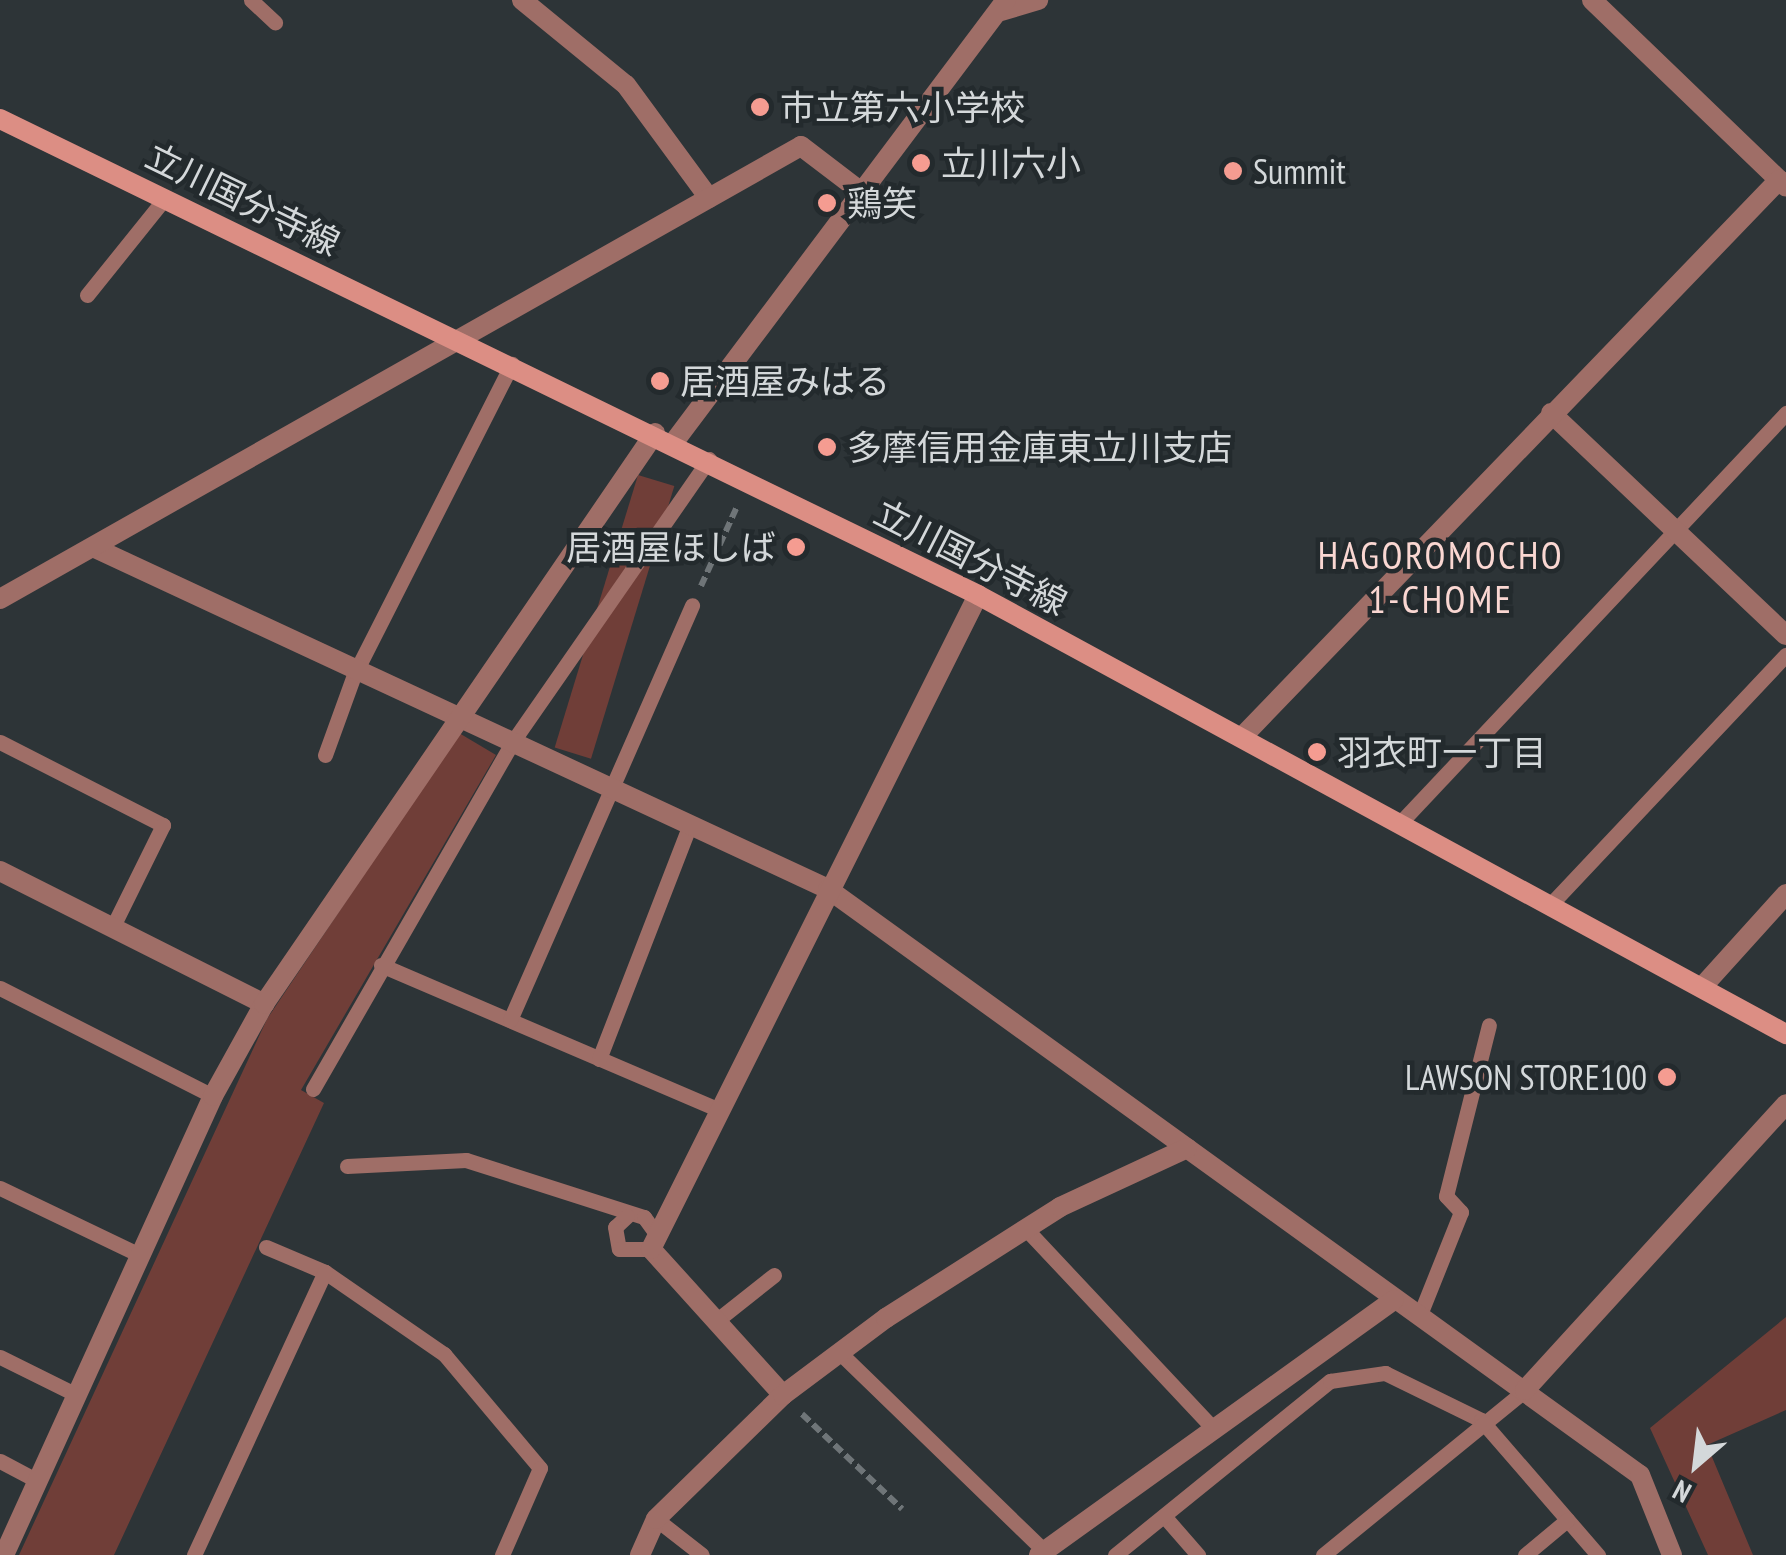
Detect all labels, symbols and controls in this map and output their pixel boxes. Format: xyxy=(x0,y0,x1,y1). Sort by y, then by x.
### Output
place label: 市立第六小学校 xyxy=(780,86,1025,128)
marker: 市立第六小学校 xyxy=(749,96,771,118)
street label: 立川国分寺線 xyxy=(139,134,347,264)
place label: 立川六小 xyxy=(941,142,1081,184)
place label: Summit xyxy=(1253,150,1346,192)
marker: 立川六小 xyxy=(910,152,932,174)
marker: Summit xyxy=(1222,160,1244,182)
place label: 鶏笑 xyxy=(847,182,917,224)
marker: 鶏笑 xyxy=(816,192,838,214)
place label: 居酒屋みはる xyxy=(680,360,890,402)
marker: 居酒屋みはる xyxy=(649,370,671,392)
place label: 多摩信用金庫東立川支店 xyxy=(847,426,1232,468)
marker: 多摩信用金庫東立川支店 xyxy=(816,436,838,458)
street label: 立川国分寺線 xyxy=(868,491,1074,623)
place label: 居酒屋ほしば xyxy=(566,526,776,568)
district label: HAGOROMOCHO 1-CHOME xyxy=(1318,532,1564,622)
marker: 居酒屋ほしば xyxy=(785,536,807,558)
place label: 羽衣町一丁目 xyxy=(1337,731,1547,773)
marker: 羽衣町一丁目 xyxy=(1306,741,1328,763)
place label: LAWSON STORE100 xyxy=(1405,1056,1647,1098)
marker: LAWSON STORE100 xyxy=(1656,1066,1678,1088)
north arrow xyxy=(1646,1415,1746,1515)
text: N xyxy=(1666,1472,1697,1512)

